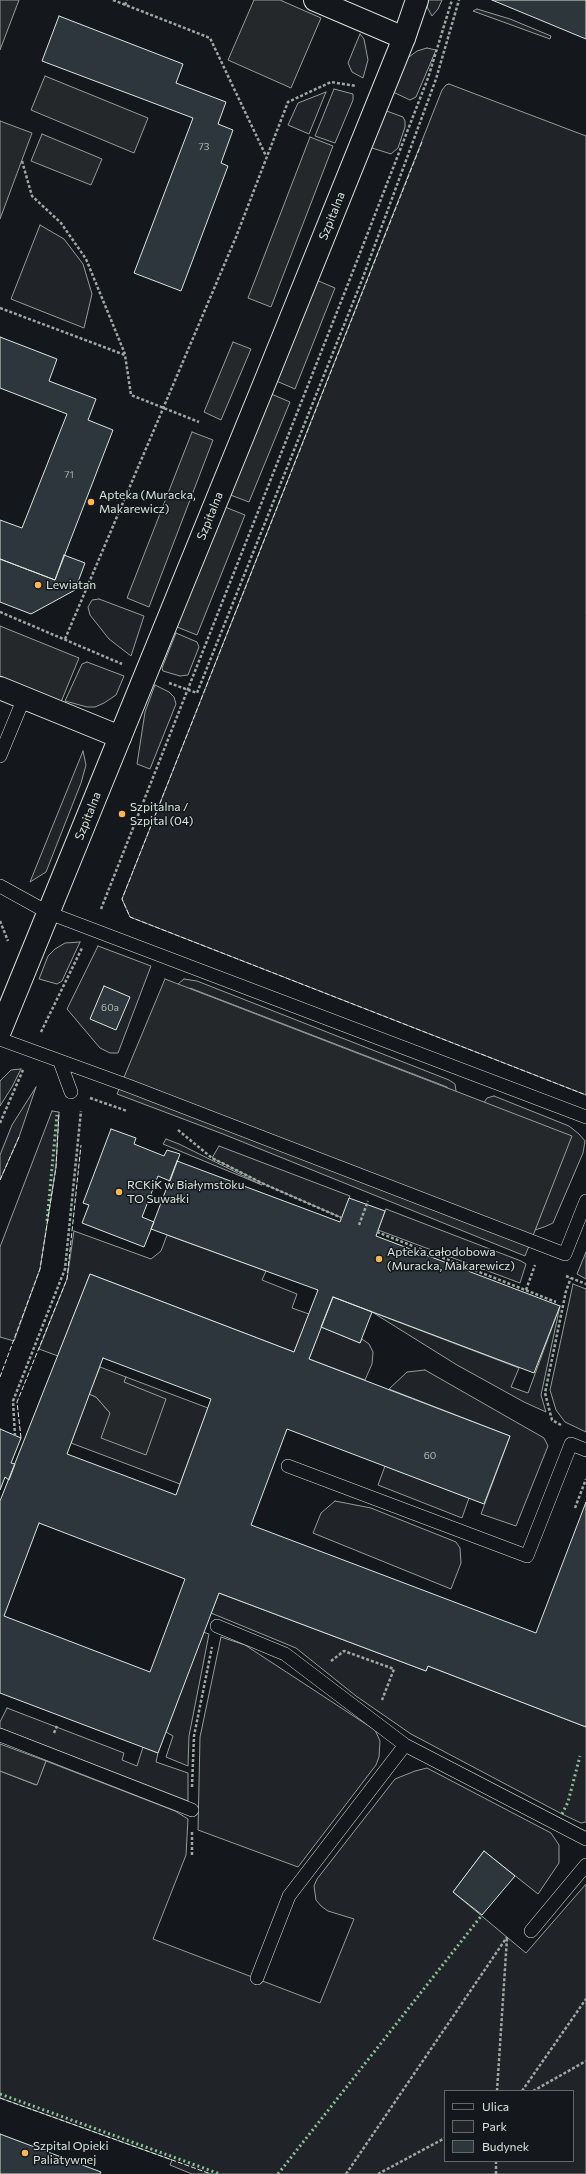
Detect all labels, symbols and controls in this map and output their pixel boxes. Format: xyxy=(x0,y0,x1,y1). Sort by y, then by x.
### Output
house number: 73 xyxy=(199,141,209,153)
street label: Szpitalna xyxy=(316,190,348,242)
house number: 71 xyxy=(64,469,74,481)
place label: Apteka (Muracka, Makarewicz) xyxy=(99,488,196,516)
street label: Szpitalna xyxy=(194,490,226,542)
marker: Apteka (Muracka, Makarewicz) xyxy=(86,497,96,507)
place label: Lewiatan xyxy=(46,578,96,592)
marker: Lewiatan xyxy=(33,580,43,590)
street label: Szpitalna xyxy=(72,790,104,842)
place label: Szpitalna / Szpital (04) xyxy=(130,800,193,828)
marker: Szpitalna / Szpital (04) xyxy=(117,809,127,819)
house number: 60a xyxy=(101,1002,119,1014)
place label: RCKiK w Białymstoku TO Suwałki xyxy=(127,1178,245,1206)
marker: RCKiK w Białymstoku TO Suwałki xyxy=(114,1187,124,1197)
place label: Apteka całodobowa (Muracka, Makarewicz) xyxy=(387,1245,515,1273)
marker: Apteka całodobowa (Muracka, Makarewicz) xyxy=(374,1254,384,1264)
house number: 60 xyxy=(424,1450,436,1462)
legend xyxy=(444,2090,574,2162)
text: Ulica xyxy=(482,2099,509,2113)
text: Park xyxy=(482,2119,507,2133)
place label: Szpital Opieki Paliatywnej xyxy=(33,2139,109,2167)
text: Budynek xyxy=(482,2139,529,2153)
marker: Szpital Opieki Paliatywnej xyxy=(20,2148,30,2158)

